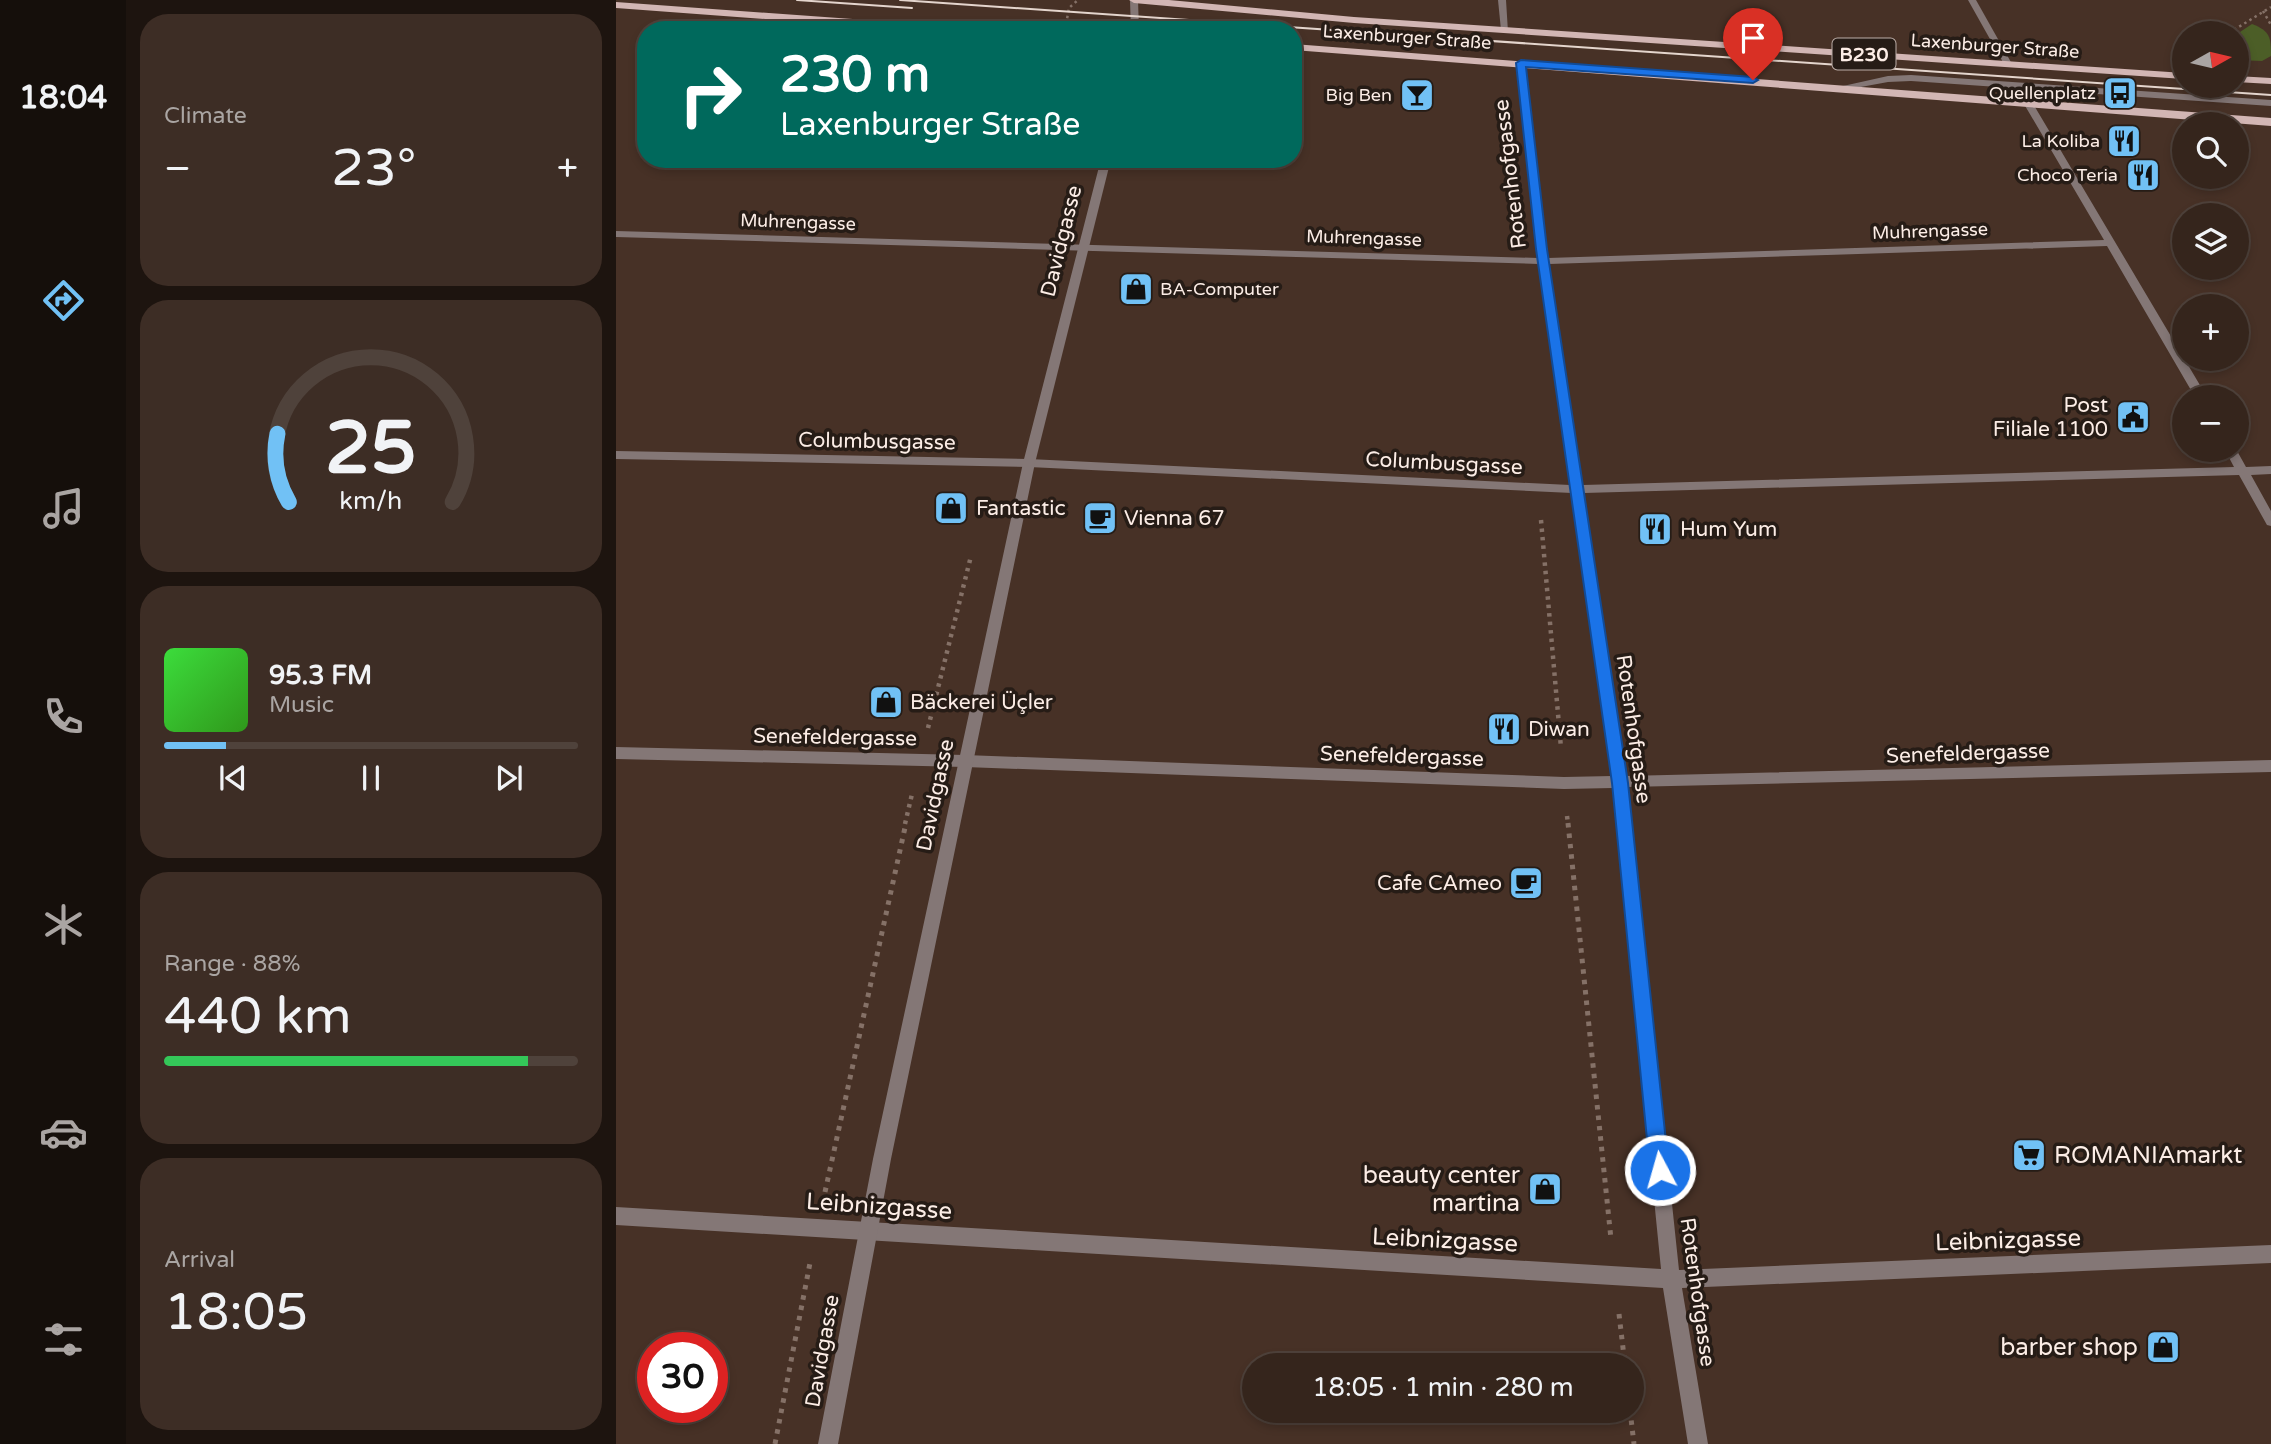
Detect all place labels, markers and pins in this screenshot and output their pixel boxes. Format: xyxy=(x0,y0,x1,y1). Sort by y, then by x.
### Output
pin xyxy=(1723,8,1783,80)
bus stop icon: Quellenplatz xyxy=(2101,74,2139,112)
bar icon: Big Ben xyxy=(1398,76,1436,114)
place label: Quellenplatz xyxy=(1989,82,2096,104)
place label: Big Ben xyxy=(1326,84,1392,106)
restaurant icon: La Koliba xyxy=(2105,122,2143,160)
place label: La Koliba xyxy=(2021,130,2100,152)
restaurant icon: Choco Teria xyxy=(2124,156,2162,194)
place label: Choco Teria xyxy=(2017,164,2118,186)
shop icon: BA-Computer xyxy=(1117,270,1155,308)
place label: BA-Computer xyxy=(1160,278,1279,300)
place label: Post Filiale 1100 xyxy=(1993,393,2108,442)
public building icon: Post Filiale 1100 xyxy=(2114,398,2152,436)
shop icon: Fantastic xyxy=(932,489,970,527)
place label: Fantastic xyxy=(976,496,1066,521)
cafe icon: Vienna 67 xyxy=(1081,499,1119,537)
place label: Vienna 67 xyxy=(1124,506,1225,531)
restaurant icon: Hum Yum xyxy=(1636,510,1674,548)
place label: Hum Yum xyxy=(1680,517,1777,542)
shop icon: Bäckerei Üçler xyxy=(867,683,905,721)
place label: Bäckerei Üçler xyxy=(910,690,1053,715)
restaurant icon: Diwan xyxy=(1485,710,1523,748)
place label: Diwan xyxy=(1528,717,1590,742)
cafe icon: Cafe CAmeo xyxy=(1507,864,1545,902)
place label: Cafe CAmeo xyxy=(1377,871,1502,896)
supermarket icon: ROMANIAmarkt xyxy=(2010,1136,2048,1174)
place label: ROMANIAmarkt xyxy=(2054,1141,2243,1170)
place label: beauty center martina xyxy=(1363,1161,1521,1218)
shop icon: beauty center martina xyxy=(1526,1170,1564,1208)
shop icon: barber shop xyxy=(2144,1328,2182,1366)
place label: barber shop xyxy=(2000,1333,2138,1362)

